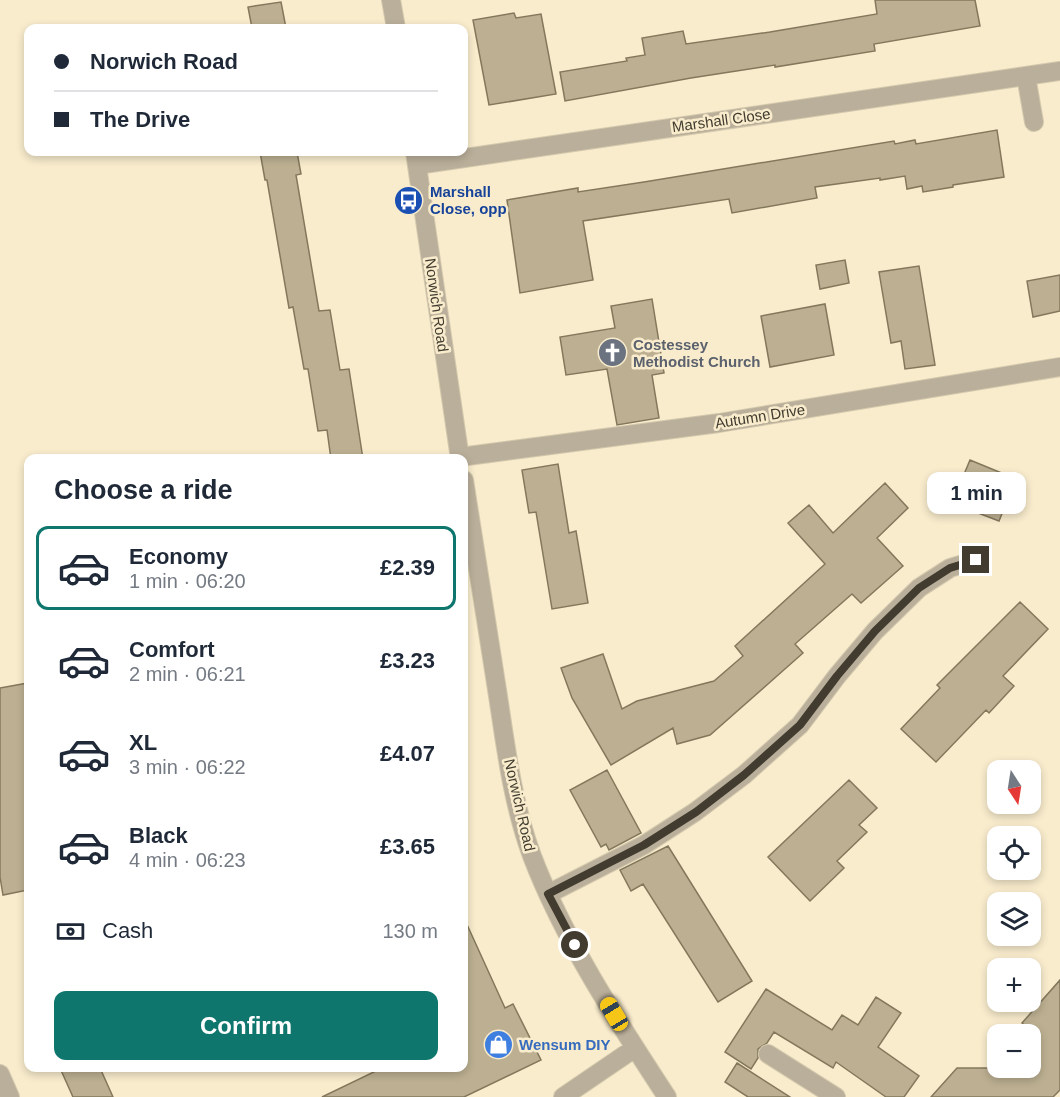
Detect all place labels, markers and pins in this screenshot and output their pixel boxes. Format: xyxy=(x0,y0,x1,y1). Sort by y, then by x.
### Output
place label: Marshall Close, opp xyxy=(430,183,507,217)
bus stop icon: Marshall Close, opp xyxy=(393,184,425,216)
place label: Costessey Methodist Church xyxy=(633,336,761,370)
church icon: Costessey Methodist Church xyxy=(596,337,628,369)
shop icon: Wensum DIY xyxy=(482,1028,514,1060)
place label: Wensum DIY xyxy=(519,1036,610,1053)

